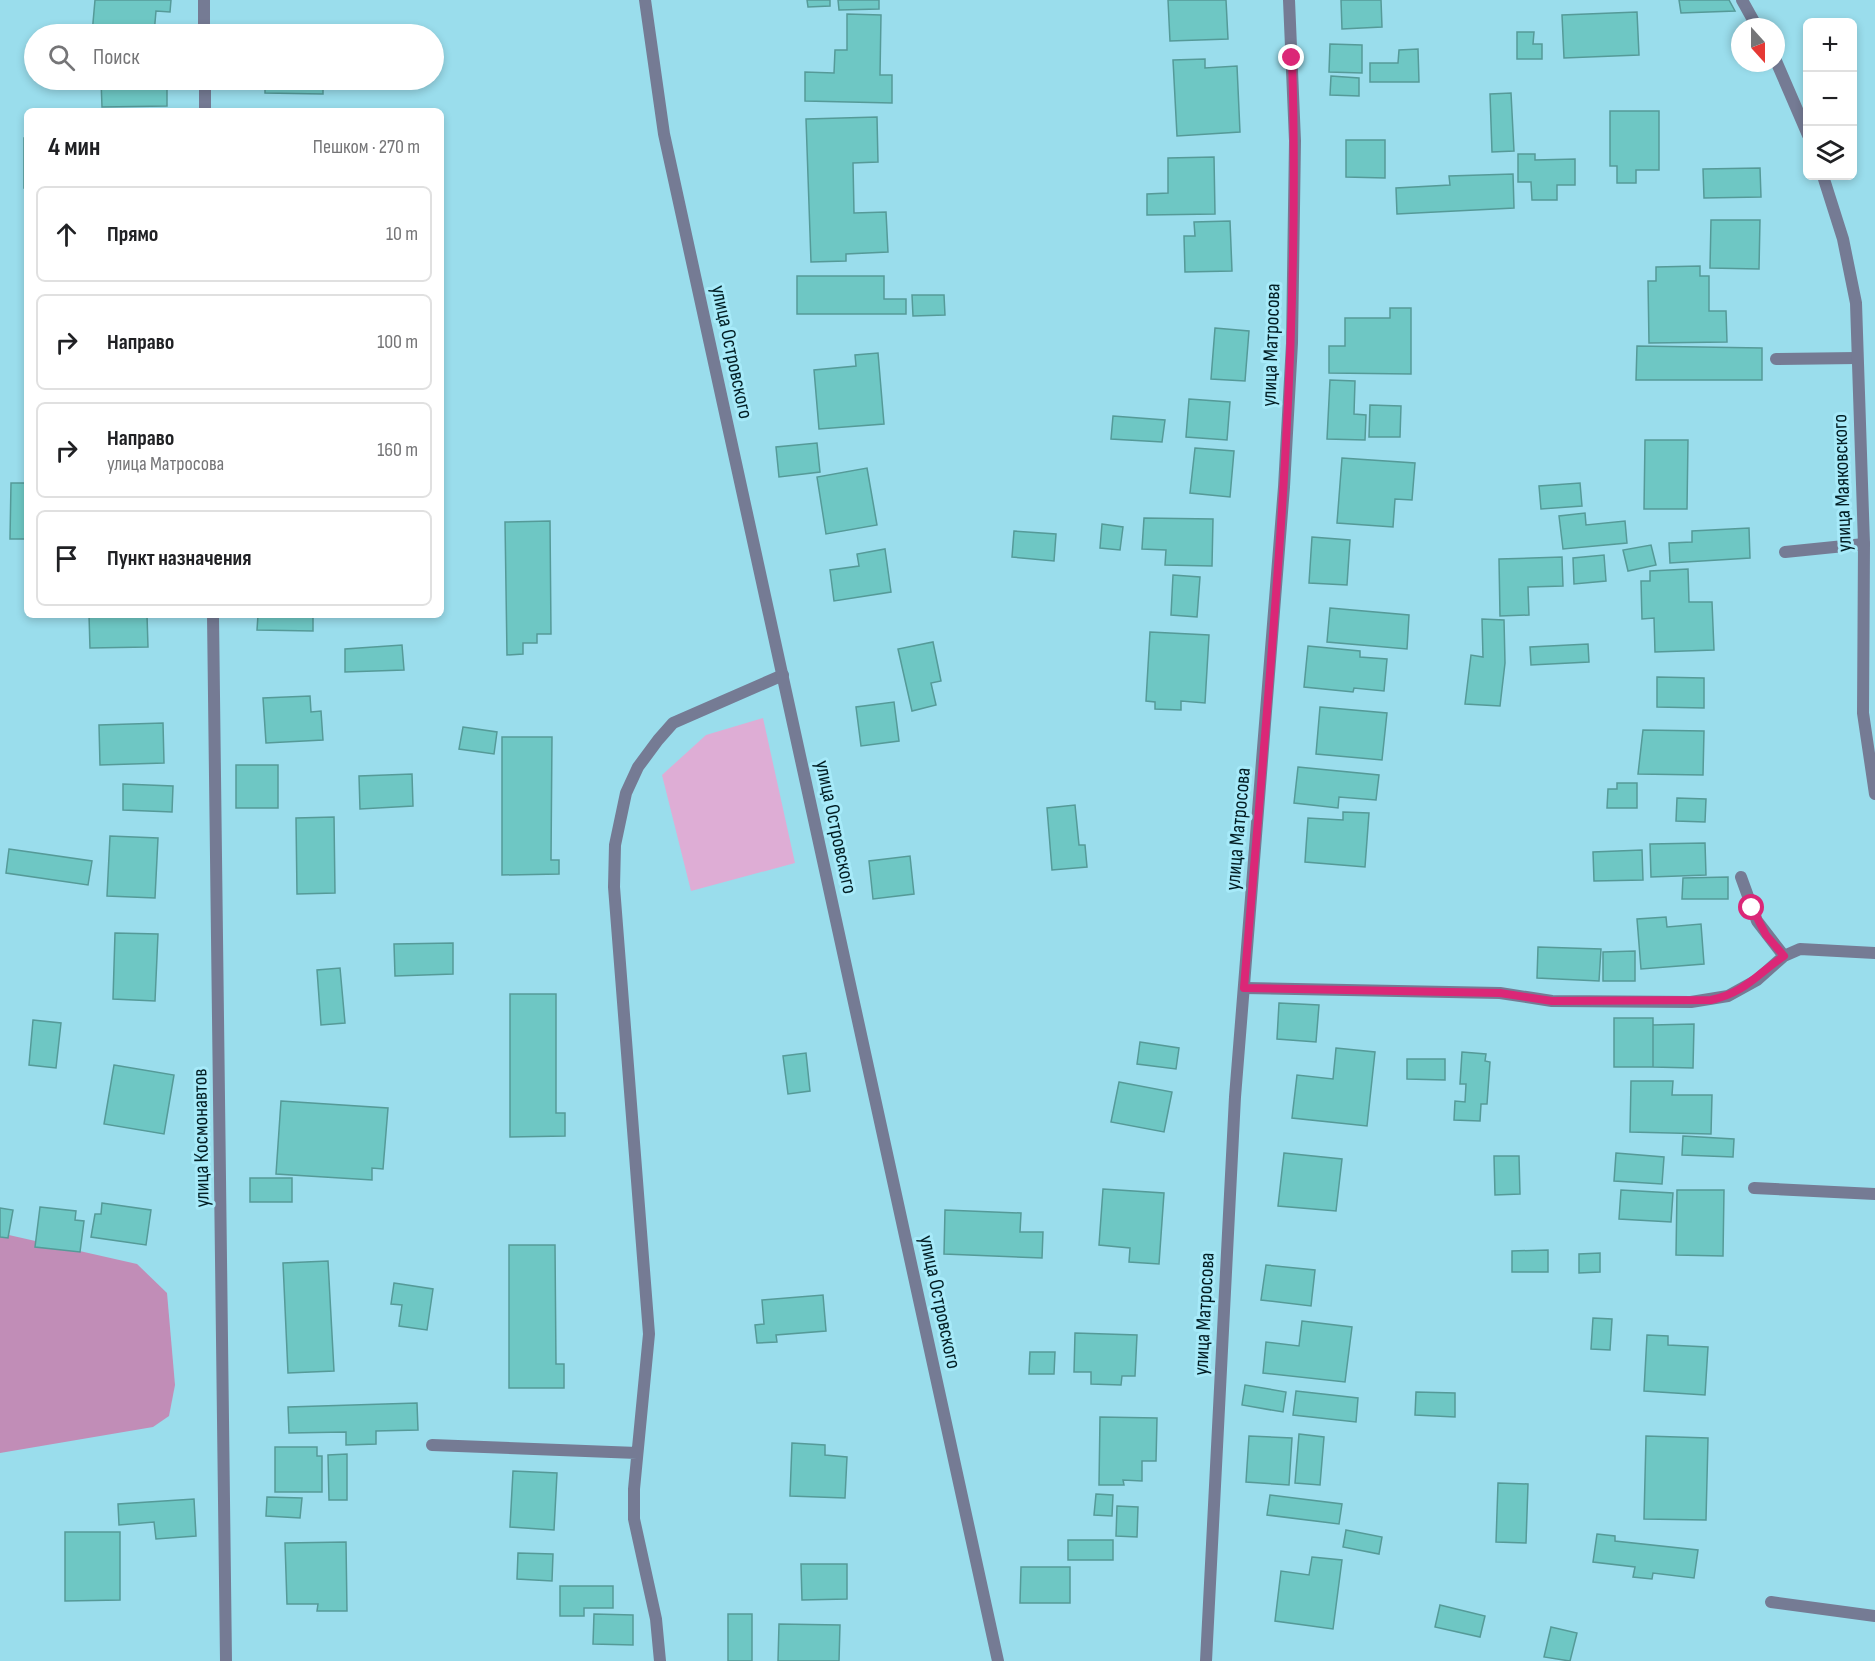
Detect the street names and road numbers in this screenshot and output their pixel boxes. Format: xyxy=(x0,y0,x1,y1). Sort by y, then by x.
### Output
street label: улица Островского xyxy=(706,283,758,421)
street label: улица Матросова xyxy=(1256,283,1286,407)
street label: улица Маяковского xyxy=(1827,414,1857,552)
street label: улица Островского xyxy=(810,758,862,896)
street label: улица Матросова xyxy=(1220,767,1256,891)
street label: улица Космонавтов xyxy=(187,1068,215,1208)
street label: улица Островского xyxy=(914,1233,966,1371)
street label: улица Матросова xyxy=(1188,1252,1220,1376)

